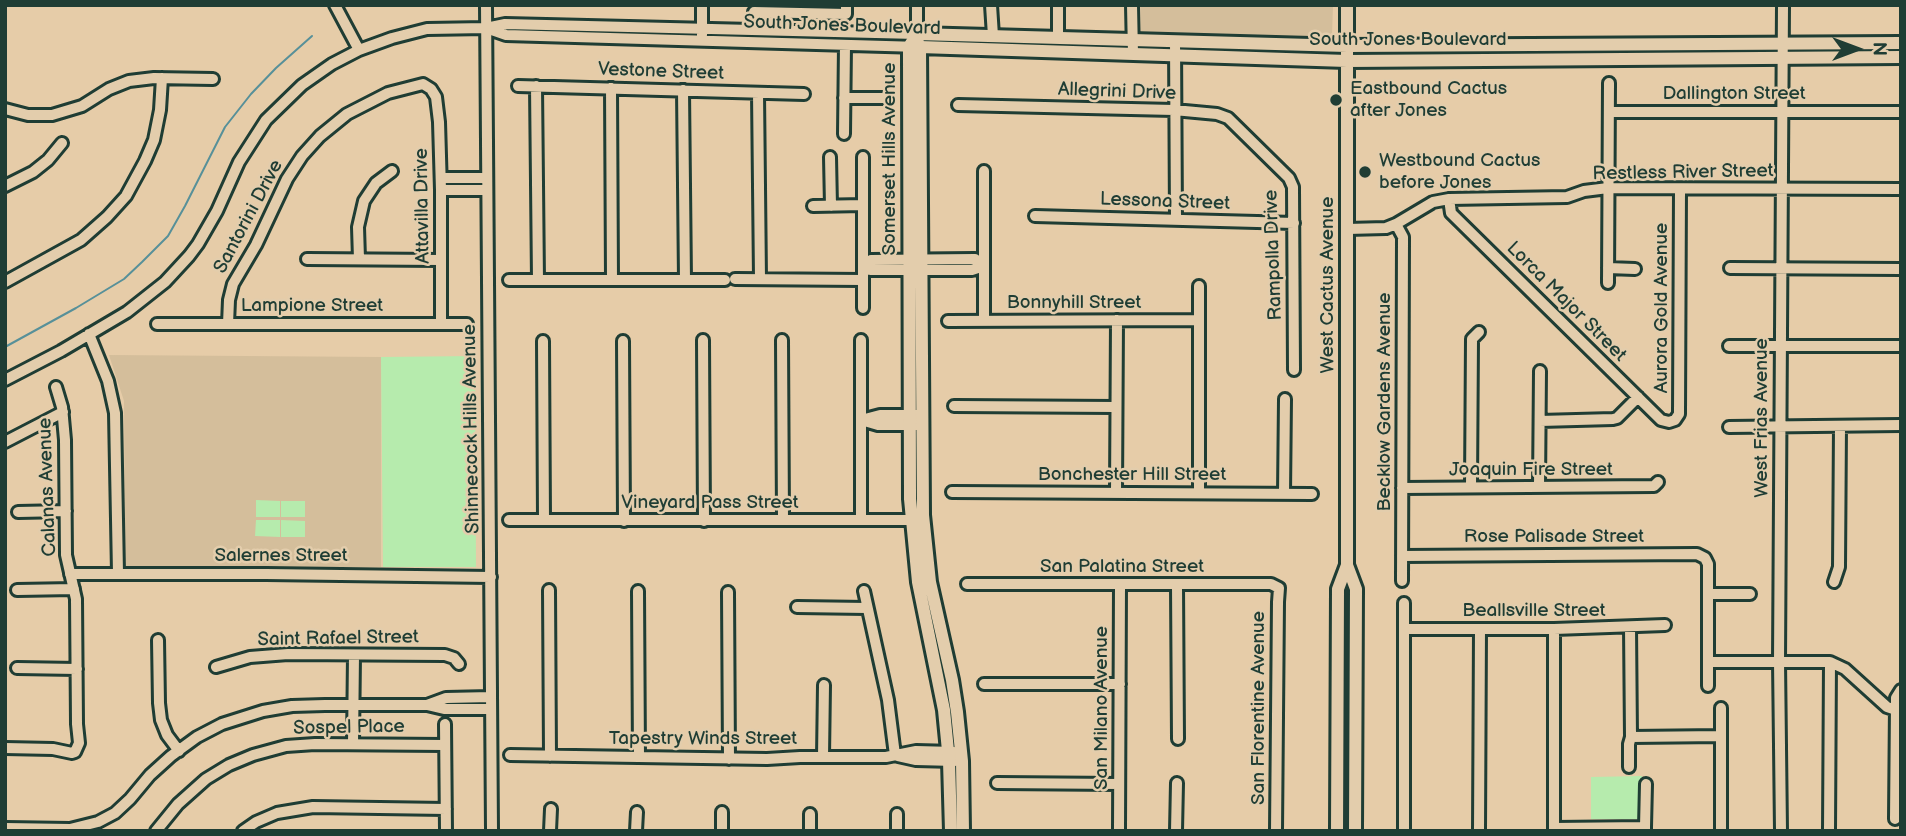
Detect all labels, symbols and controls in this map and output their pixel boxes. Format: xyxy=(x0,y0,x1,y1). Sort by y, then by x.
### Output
street label: South Jones Boulevard xyxy=(743,11,941,41)
north arrow xyxy=(1822,14,1892,84)
street label: South Jones Boulevard xyxy=(1309,29,1507,51)
text: N xyxy=(1867,42,1890,56)
street label: Vestone Street xyxy=(598,58,724,86)
street label: Somerset Hills Avenue xyxy=(879,63,901,255)
place label: Eastbound Cactus after Jones xyxy=(1350,78,1507,122)
street label: Allegrini Drive xyxy=(1057,79,1177,105)
street label: Dallington Street xyxy=(1662,83,1806,105)
marker: Eastbound Cactus after Jones xyxy=(1328,92,1344,108)
street label: Attavilla Drive xyxy=(411,148,435,264)
place label: Westbound Cactus before Jones xyxy=(1379,150,1540,194)
street label: Santorini Drive xyxy=(210,156,288,278)
street label: Restless River Street xyxy=(1592,160,1774,186)
marker: Westbound Cactus before Jones xyxy=(1357,164,1373,180)
street label: Lessona Street xyxy=(1100,188,1230,216)
street label: Rampolla Drive xyxy=(1260,189,1288,321)
street label: West Cactus Avenue xyxy=(1317,197,1339,373)
street label: Aurora Gold Avenue xyxy=(1651,223,1673,393)
street label: Lorca Major Street xyxy=(1501,237,1631,367)
street label: Bonnyhill Street xyxy=(1007,292,1141,314)
street label: Becklow Gardens Avenue xyxy=(1374,292,1396,512)
street label: Lampione Street xyxy=(241,295,383,317)
street label: Shinnecock Hills Avenue xyxy=(459,324,485,534)
street label: West Frias Avenue xyxy=(1751,338,1773,498)
street label: Calanas Avenue xyxy=(34,417,62,557)
street label: Joaquin Fire Street xyxy=(1449,459,1613,481)
street label: Bonchester Hill Street xyxy=(1038,464,1226,486)
street label: Vineyard Pass Street xyxy=(621,492,799,514)
street label: Rose Palisade Street xyxy=(1464,526,1644,548)
street label: Salernes Street xyxy=(214,545,348,567)
street label: San Palatina Street xyxy=(1040,556,1204,578)
street label: Beallsville Street xyxy=(1462,600,1606,622)
street label: San Florentine Avenue xyxy=(1248,611,1270,805)
street label: Saint Rafael Street xyxy=(257,626,419,652)
street label: San Milano Avenue xyxy=(1091,626,1113,790)
street label: Sospel Place xyxy=(293,716,405,740)
street label: Tapestry Winds Street xyxy=(609,728,797,750)

